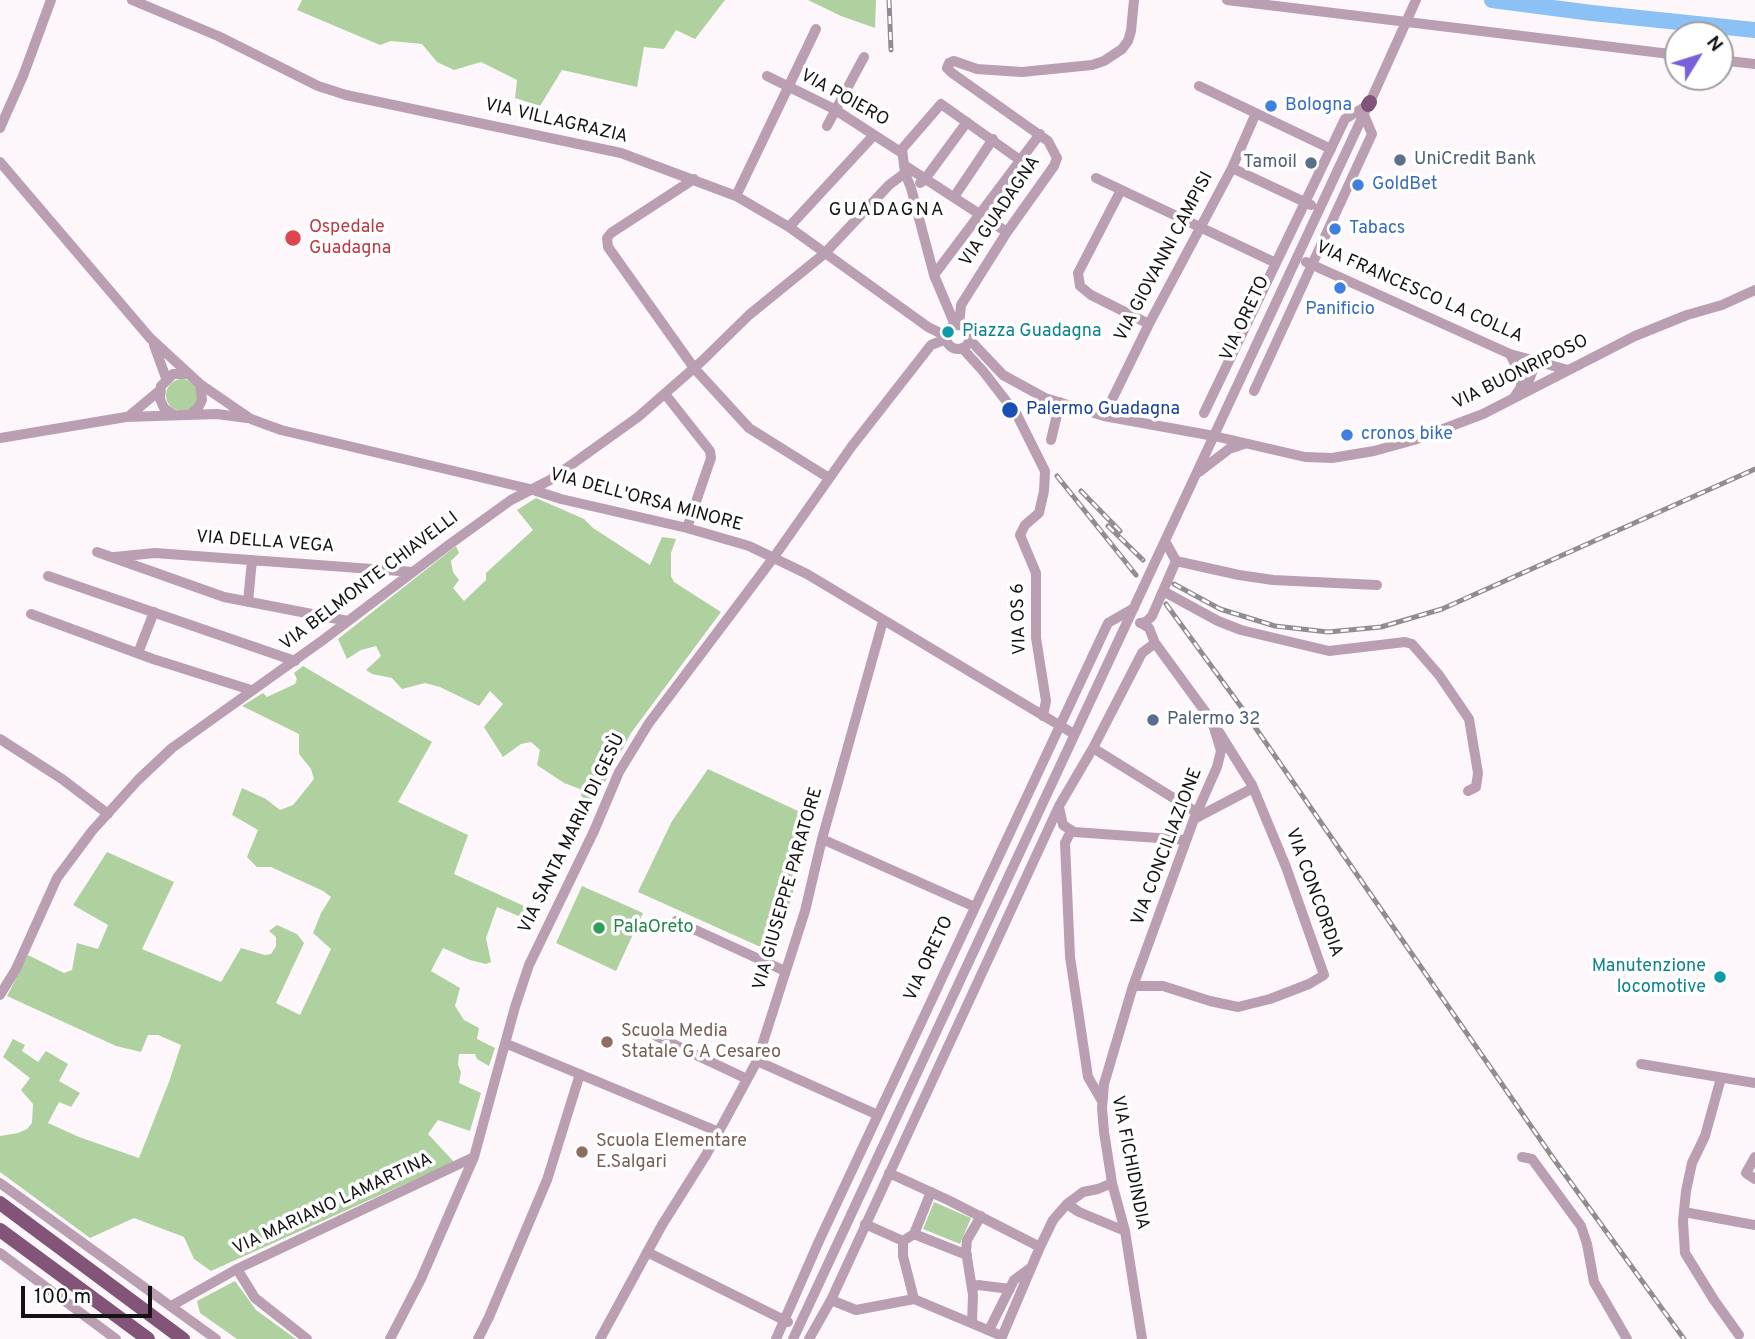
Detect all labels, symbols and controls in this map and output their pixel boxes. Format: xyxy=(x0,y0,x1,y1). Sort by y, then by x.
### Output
north arrow xyxy=(1664,21,1734,91)
text: N xyxy=(1700,32,1728,57)
street label: VIA POIERO xyxy=(796,66,892,132)
street label: VIA VILLAGRAZIA xyxy=(482,95,630,149)
place label: Bologna xyxy=(1285,95,1352,117)
marker: Bologna xyxy=(1263,98,1279,114)
place label: UniCredit Bank xyxy=(1414,149,1536,171)
place label: Tamoil xyxy=(1243,152,1297,174)
marker: UniCredit Bank xyxy=(1392,152,1408,168)
street label: VIA GUADAGNA xyxy=(956,153,1046,271)
marker: Tamoil xyxy=(1303,155,1319,171)
street label: VIA GIOVANNI CAMPISI xyxy=(1111,168,1219,346)
place label: GoldBet xyxy=(1372,174,1438,196)
marker: GoldBet xyxy=(1350,177,1366,193)
district label: GUADAGNA xyxy=(829,200,945,222)
place label: Ospedale Guadagna xyxy=(309,217,391,260)
place label: Tabacs xyxy=(1349,218,1405,240)
marker: Tabacs xyxy=(1327,221,1343,237)
marker: Ospedale Guadagna xyxy=(283,228,303,248)
street label: VIA FRANCESCO LA COLLA xyxy=(1312,237,1526,349)
street label: VIA ORETO xyxy=(1217,273,1275,365)
marker: Panificio xyxy=(1332,280,1348,296)
place label: Panificio xyxy=(1305,299,1375,321)
place label: Piazza Guadagna xyxy=(962,321,1101,343)
marker: Piazza Guadagna xyxy=(940,324,956,340)
street label: VIA BUONRIPOSO xyxy=(1450,331,1592,415)
place label: Palermo Guadagna xyxy=(1026,399,1180,421)
marker: Palermo Guadagna xyxy=(1000,400,1020,420)
place label: cronos bike xyxy=(1361,424,1453,446)
marker: cronos bike xyxy=(1339,427,1355,443)
street label: VIA DELL'ORSA MINORE xyxy=(547,465,745,537)
street label: VIA BELMONTE CHIAVELLI xyxy=(277,508,463,656)
street label: VIA DELLA VEGA xyxy=(195,527,335,559)
street label: VIA OS 6 xyxy=(1008,583,1032,655)
place label: Palermo 32 xyxy=(1167,709,1260,731)
marker: Palermo 32 xyxy=(1145,712,1161,728)
street label: VIA SANTA MARIA DI GESÙ xyxy=(515,731,631,937)
street label: VIA CONCILIAZIONE xyxy=(1128,765,1208,929)
street label: VIA GIUSEPPE PARATORE xyxy=(750,785,828,993)
street label: VIA CONCORDIA xyxy=(1280,826,1346,960)
street label: VIA ORETO xyxy=(901,913,959,1005)
place label: PalaOreto xyxy=(613,917,694,939)
marker: PalaOreto xyxy=(591,920,607,936)
place label: Manutenzione locomotive xyxy=(1592,956,1706,998)
marker: Manutenzione locomotive xyxy=(1712,969,1728,985)
place label: Scuola Media Statale G A Cesareo xyxy=(621,1021,781,1064)
marker: Scuola Media Statale G A Cesareo xyxy=(599,1034,615,1050)
street label: VIA FICHIDINDIA xyxy=(1105,1094,1153,1232)
place label: Scuola Elementare E.Salgari xyxy=(596,1131,747,1174)
marker: Scuola Elementare E.Salgari xyxy=(574,1144,590,1160)
street label: VIA MARIANO LAMARTINA xyxy=(230,1149,436,1261)
scale bar xyxy=(24,1272,156,1316)
text: 100 m xyxy=(34,1284,91,1311)

